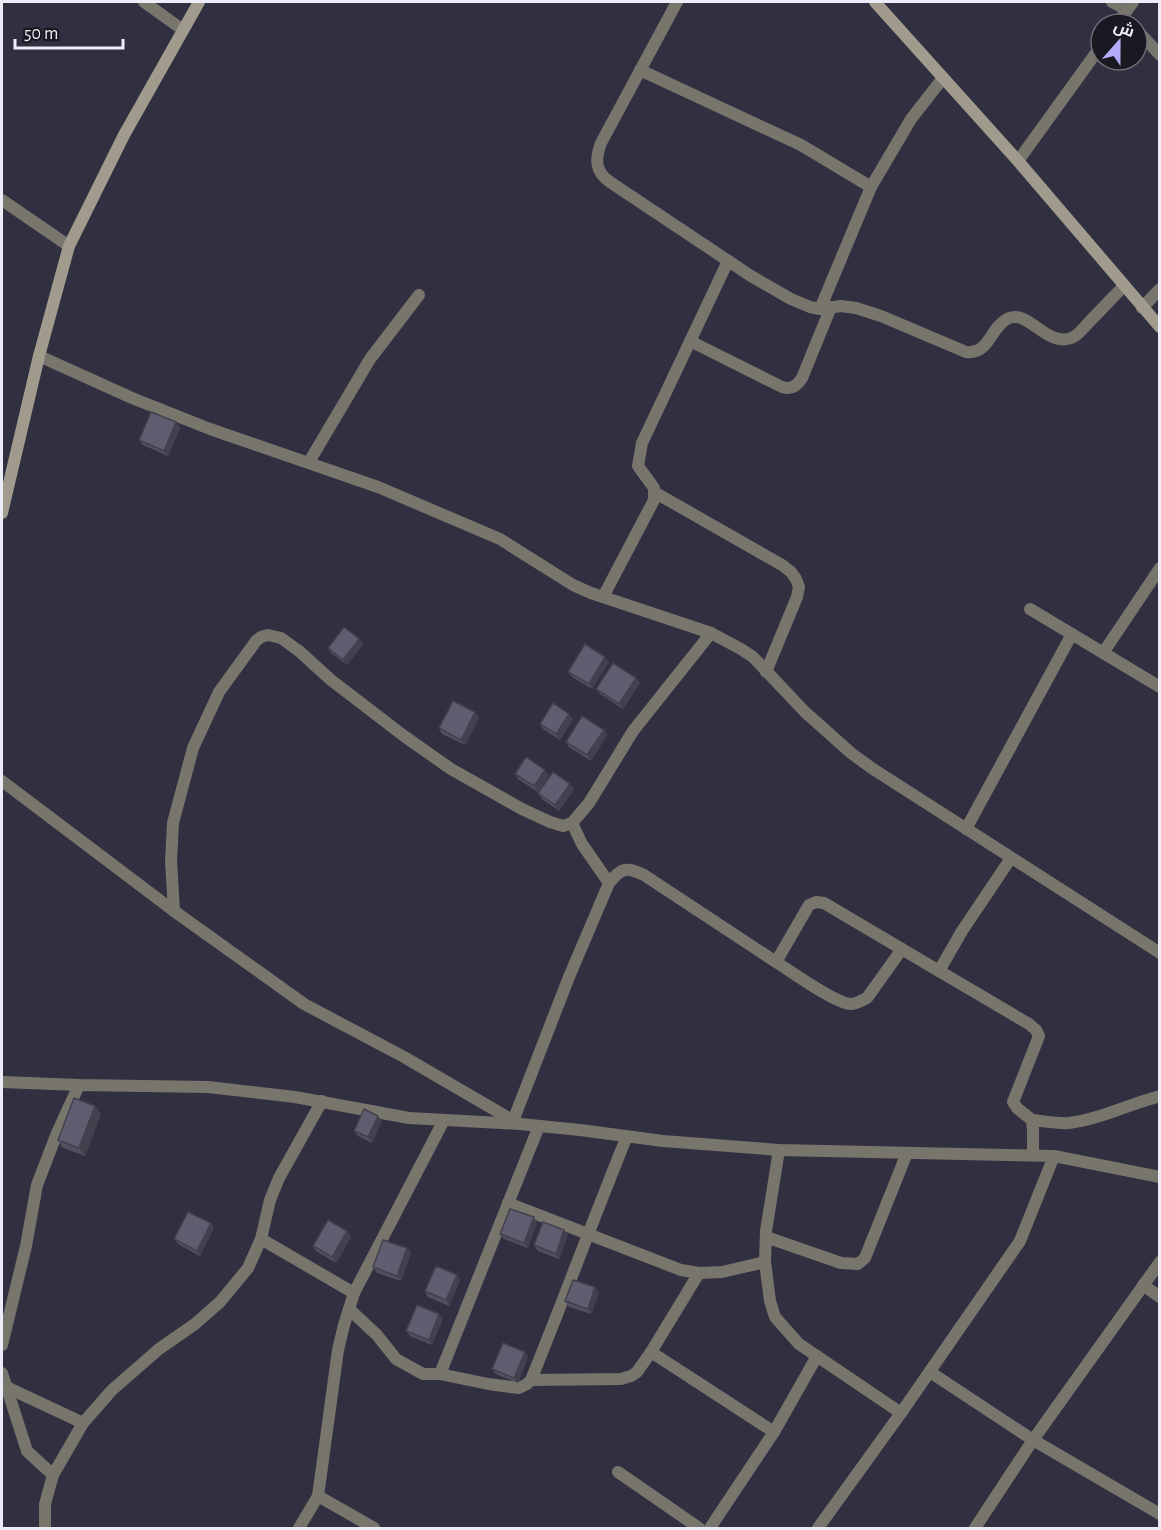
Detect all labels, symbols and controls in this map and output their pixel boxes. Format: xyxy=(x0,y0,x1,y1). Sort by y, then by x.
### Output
scale bar xyxy=(15,12,123,50)
north arrow xyxy=(1089,12,1149,72)
text: ش xyxy=(1111,17,1137,41)
text: 50 m xyxy=(24,25,58,43)

